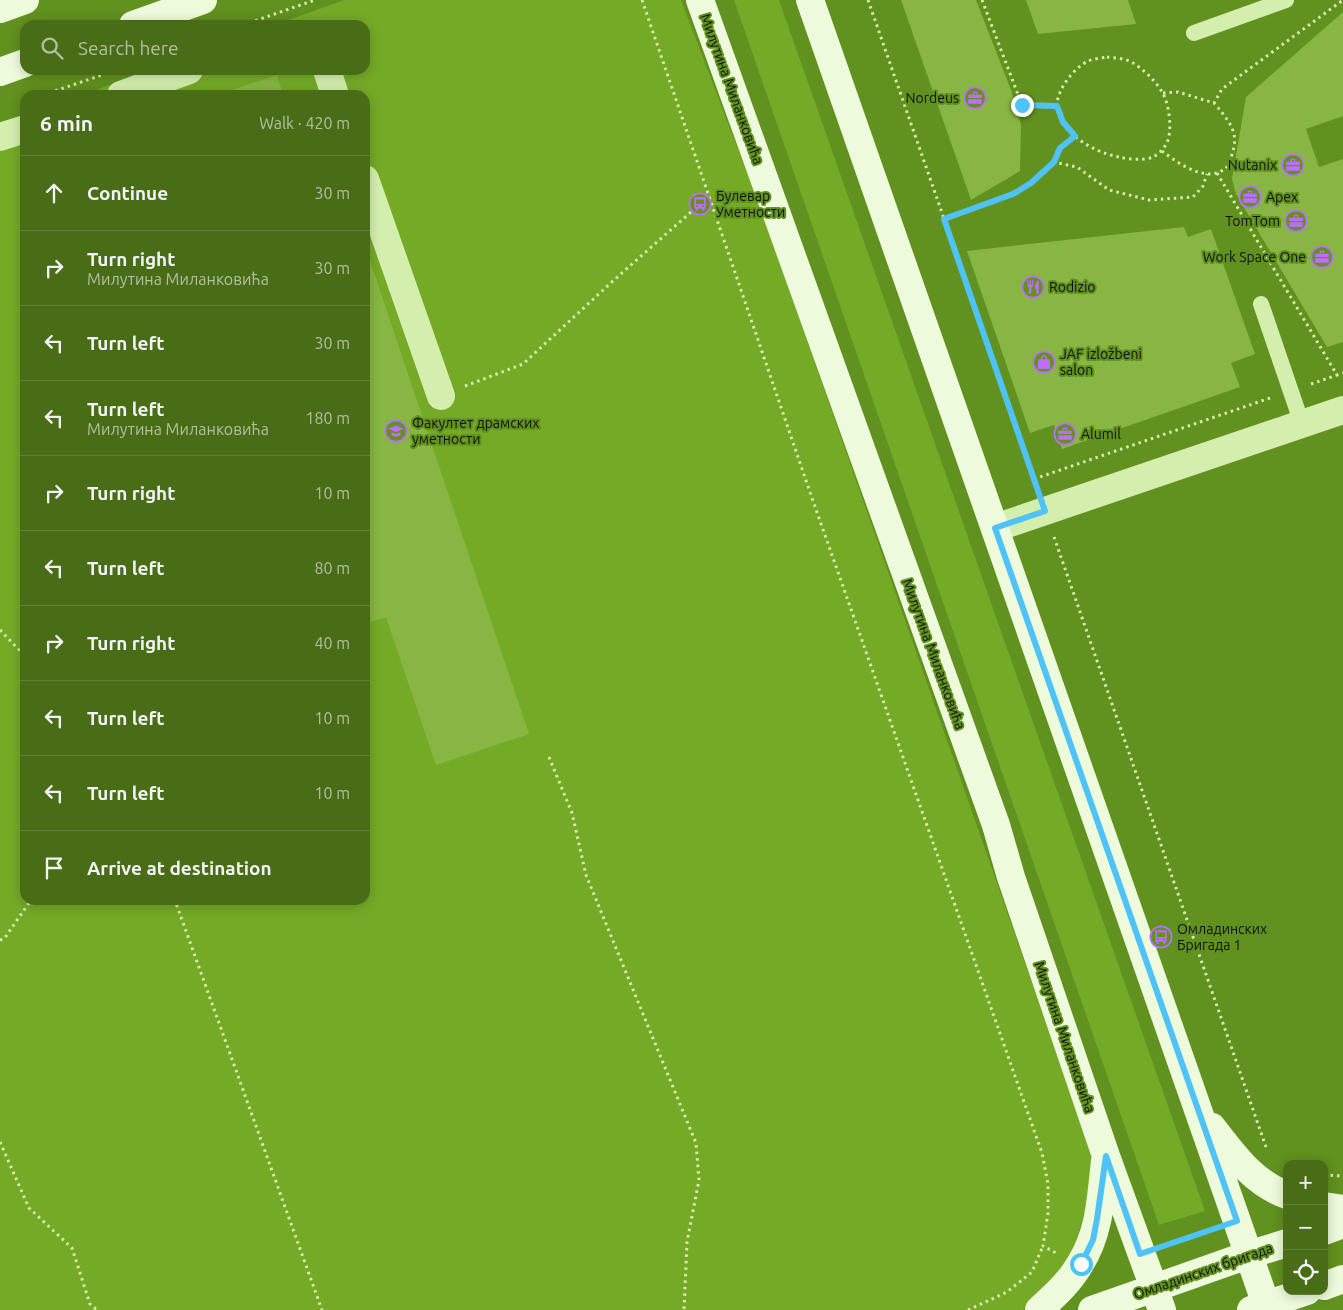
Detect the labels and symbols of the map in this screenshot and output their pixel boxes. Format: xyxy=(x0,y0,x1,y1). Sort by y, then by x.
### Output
street label: Милутина Миланковића xyxy=(697,11,767,167)
office icon: Nordeus xyxy=(963,86,987,110)
place label: Nordeus xyxy=(906,90,959,106)
route end xyxy=(1011,94,1034,117)
office icon: Nutanix xyxy=(1281,153,1305,177)
place label: Nutanix xyxy=(1228,157,1277,173)
office icon: Apex xyxy=(1238,185,1262,209)
place label: Булевар Уметности xyxy=(716,188,785,220)
place label: Apex xyxy=(1266,189,1298,205)
bus stop icon: Булевар Уметности xyxy=(688,192,712,216)
office icon: TomTom xyxy=(1284,209,1308,233)
place label: TomTom xyxy=(1225,213,1280,229)
office icon: Work Space One xyxy=(1310,245,1334,269)
place label: Work Space One xyxy=(1203,249,1306,265)
restaurant icon: Rodizio xyxy=(1021,275,1045,299)
place label: Rodizio xyxy=(1049,279,1096,295)
place label: JAF izložbeni salon xyxy=(1060,346,1142,378)
shop icon: JAF izložbeni salon xyxy=(1032,350,1056,374)
place label: Факултет драмских уметности xyxy=(412,415,539,447)
school or university icon: Факултет драмских уметности xyxy=(384,419,408,443)
office icon: Alumil xyxy=(1053,422,1077,446)
place label: Alumil xyxy=(1081,426,1121,442)
street label: Милутина Миланковића xyxy=(899,576,969,732)
place label: Омладинских Бригада 1 xyxy=(1177,921,1267,953)
bus stop icon: Омладинских Бригада 1 xyxy=(1149,925,1173,949)
street label: Милутина Миланковића xyxy=(1032,959,1098,1115)
street label: Омладинских бригада xyxy=(1131,1240,1275,1302)
route start xyxy=(1070,1253,1093,1276)

